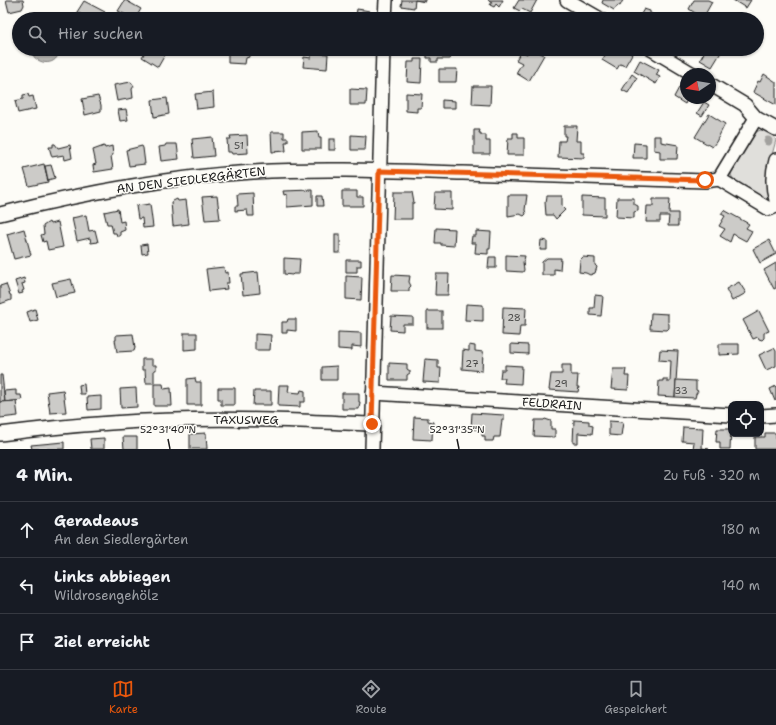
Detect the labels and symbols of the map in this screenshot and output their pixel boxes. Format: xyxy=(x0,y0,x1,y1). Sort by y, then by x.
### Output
north arrow xyxy=(680,68,716,104)
house number: 51 xyxy=(234,139,244,152)
street label: AN DEN SIEDLERGÄRTEN xyxy=(115,163,267,197)
route start xyxy=(696,171,714,189)
house number: 28 xyxy=(507,311,521,324)
house number: 27 xyxy=(465,357,479,370)
house number: 29 xyxy=(554,377,568,390)
house number: 33 xyxy=(674,384,688,397)
street label: FELDRAIN xyxy=(521,394,583,414)
street label: TAXUSWEG xyxy=(213,412,279,428)
route end xyxy=(363,415,381,433)
text: 52°31'40"N xyxy=(140,423,196,436)
text: 52°31'35"N xyxy=(429,423,485,436)

